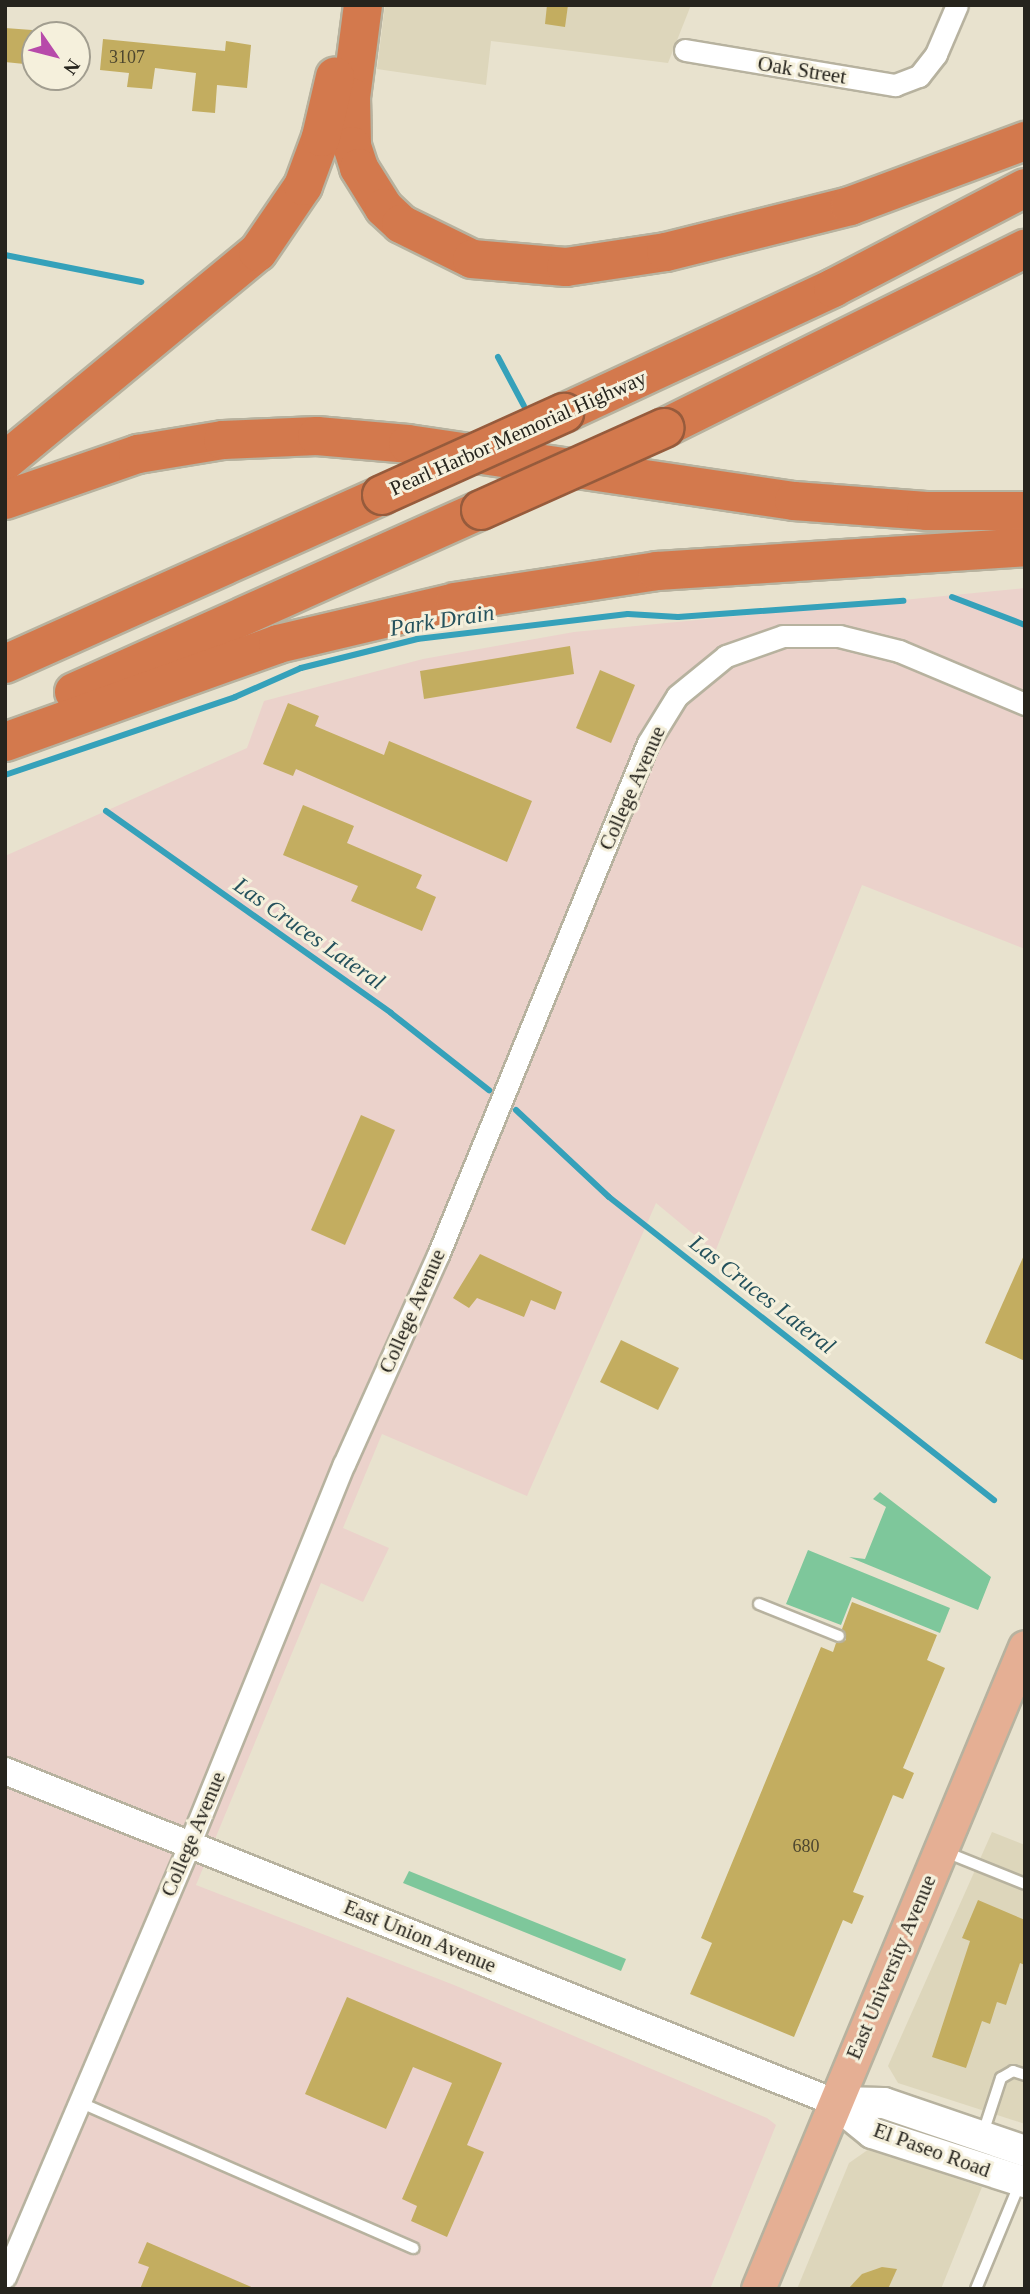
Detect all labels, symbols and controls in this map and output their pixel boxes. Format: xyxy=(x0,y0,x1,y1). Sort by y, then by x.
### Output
north arrow xyxy=(21,21,91,91)
house number: 3107 xyxy=(109,46,145,68)
street label: Oak Street xyxy=(756,51,848,89)
text: N xyxy=(59,56,85,79)
street label: Pearl Harbor Memorial Highway xyxy=(386,365,650,501)
water label: Park Drain xyxy=(388,599,496,643)
street label: College Avenue xyxy=(593,722,671,854)
water label: Las Cruces Lateral xyxy=(228,872,390,996)
water label: Las Cruces Lateral xyxy=(684,1229,840,1361)
street label: College Avenue xyxy=(373,1245,451,1377)
street label: College Avenue xyxy=(155,1767,231,1901)
house number: 680 xyxy=(792,1835,820,1857)
street label: East University Avenue xyxy=(841,1870,941,2064)
street label: East Union Avenue xyxy=(340,1894,500,1978)
street label: El Paseo Road xyxy=(870,2117,994,2183)

